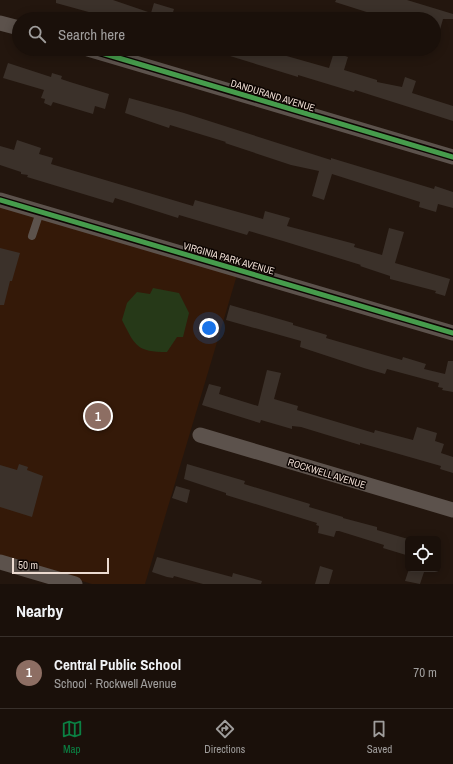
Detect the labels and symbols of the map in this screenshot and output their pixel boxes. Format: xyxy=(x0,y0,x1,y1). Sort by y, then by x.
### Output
street label: DANDURAND AVENUE xyxy=(229,76,317,114)
street label: VIRGINIA PARK AVENUE xyxy=(182,239,276,278)
your location xyxy=(199,318,219,338)
pin: 1 xyxy=(85,401,111,431)
street label: ROCKWELL AVENUE xyxy=(286,455,367,491)
scale bar xyxy=(12,556,109,575)

